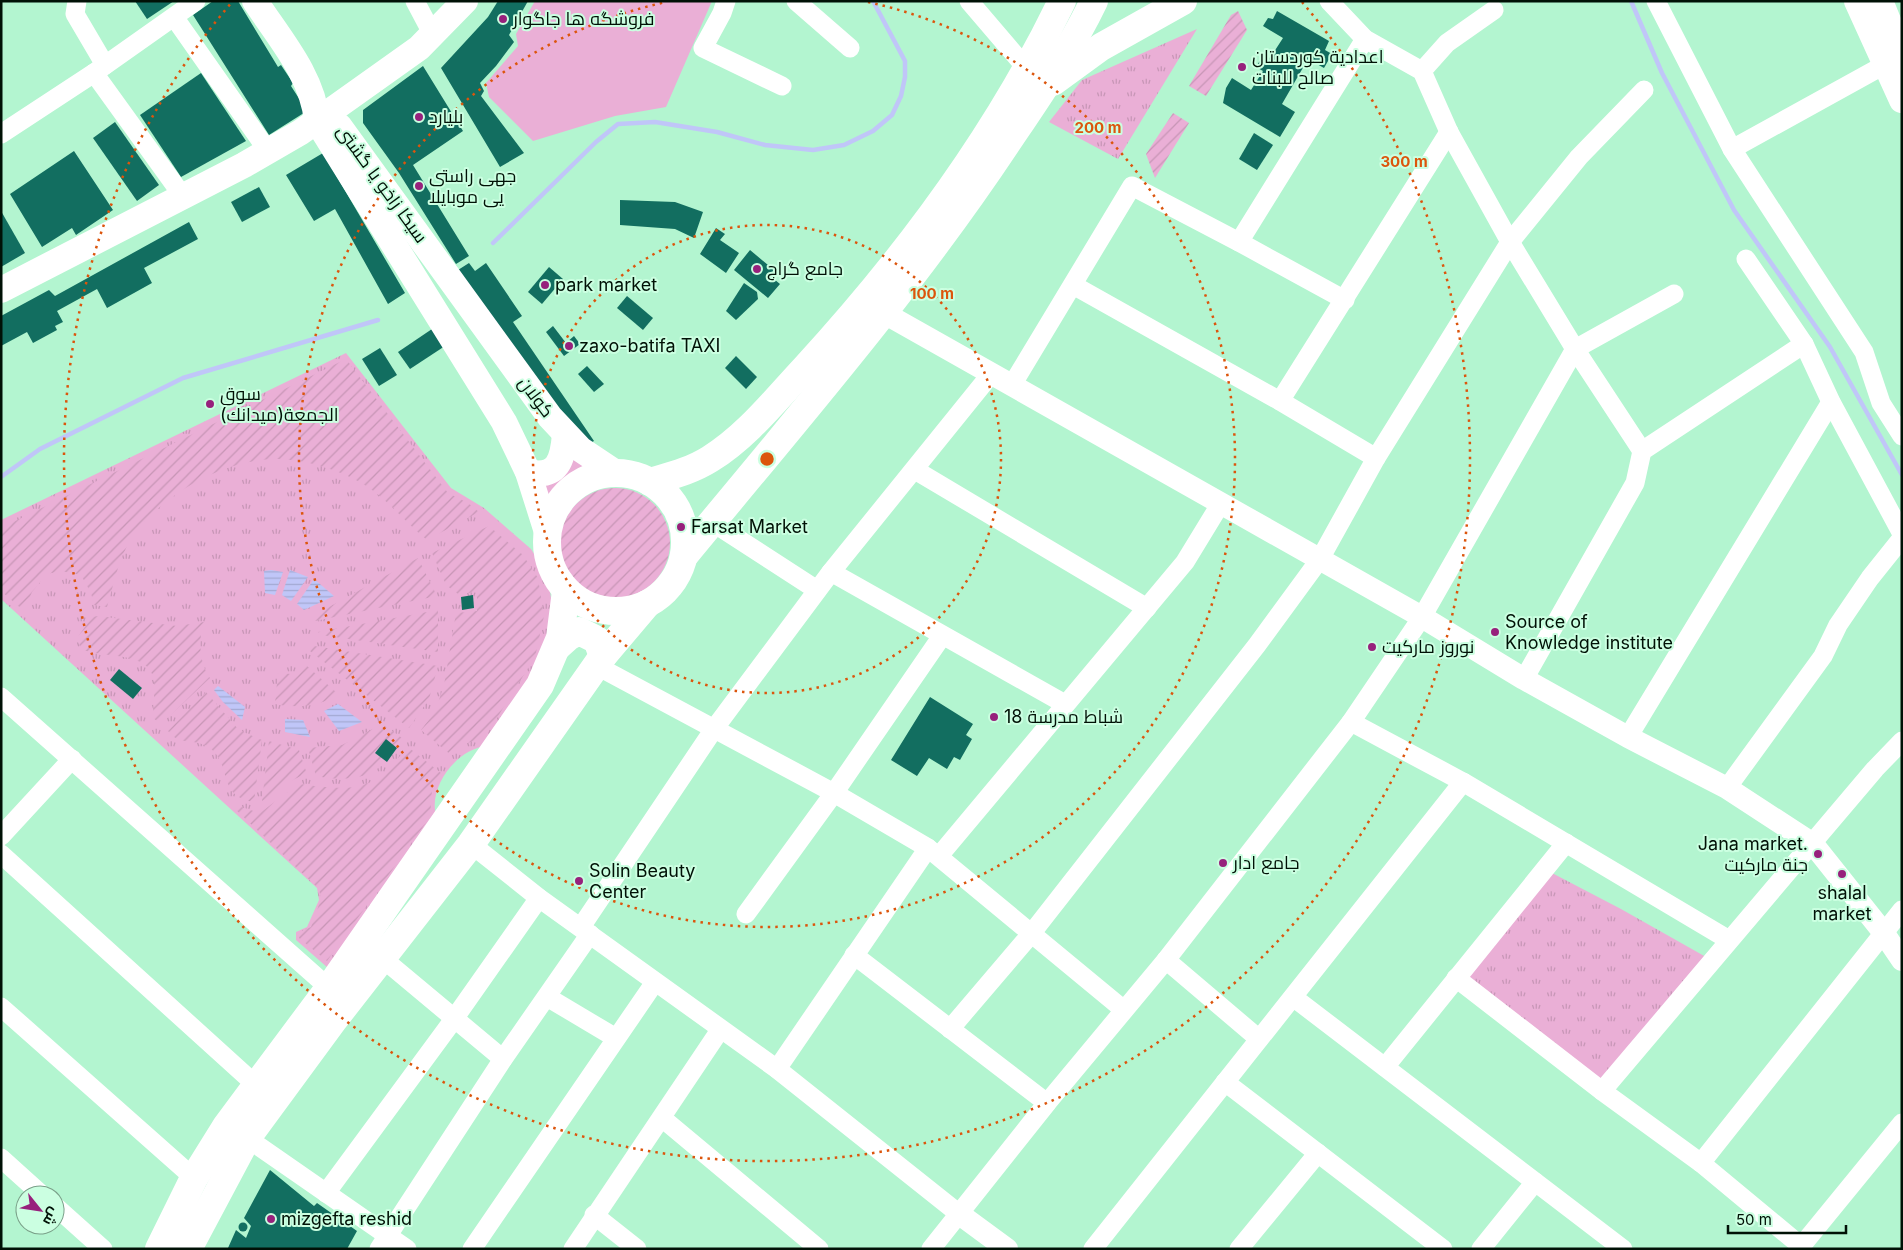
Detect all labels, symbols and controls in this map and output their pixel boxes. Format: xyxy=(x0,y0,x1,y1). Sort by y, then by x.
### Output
place label: فروشگه ها جاگوار xyxy=(512,8,654,30)
marker: فروشگه ها جاگوار xyxy=(497,13,509,25)
place label: اعدادية كوردستان صالح للبنات xyxy=(1252,46,1384,90)
marker: اعدادية كوردستان صالح للبنات xyxy=(1236,61,1248,73)
place label: بليارد xyxy=(429,106,463,128)
marker: بليارد xyxy=(413,111,425,123)
text: 200 m xyxy=(1075,118,1121,137)
street label: سیکا زاخو یا گشتى xyxy=(332,121,432,247)
text: 300 m xyxy=(1380,152,1428,171)
place label: جهى راستى يى موبايلا xyxy=(429,165,516,208)
marker: جهى راستى يى موبايلا xyxy=(413,180,425,192)
place label: جامع گراج xyxy=(767,258,843,281)
marker: جامع گراج xyxy=(751,263,763,275)
place label: park market xyxy=(555,274,657,295)
marker: park market xyxy=(539,279,551,291)
text: 100 m xyxy=(910,284,954,303)
place label: zaxo-batifa TAXI xyxy=(579,335,720,356)
marker: zaxo-batifa TAXI xyxy=(563,340,575,352)
street label: كولان xyxy=(514,372,558,422)
place label: سوق الجمعة(ميدانك) xyxy=(220,383,339,425)
marker: سوق الجمعة(ميدانك) xyxy=(204,398,216,410)
centre of rings xyxy=(758,450,776,468)
place label: Farsat Market xyxy=(691,516,808,537)
marker: Farsat Market xyxy=(675,521,687,533)
place label: Source of Knowledge institute xyxy=(1505,611,1673,653)
marker: Source of Knowledge institute xyxy=(1489,626,1501,638)
place label: نوروز ماركيت xyxy=(1382,636,1474,658)
marker: نوروز ماركيت xyxy=(1366,641,1378,653)
place label: 18 شباط مدرسة xyxy=(1004,706,1123,728)
marker: 18 شباط مدرسة xyxy=(988,711,1000,723)
place label: Jana market. جنة ماركيت xyxy=(1698,833,1808,876)
marker: Jana market. جنة ماركيت xyxy=(1812,848,1824,860)
place label: جامع ادار xyxy=(1232,852,1299,875)
marker: جامع ادار xyxy=(1217,857,1229,869)
place label: Solin Beauty Center xyxy=(589,860,695,902)
marker: shalal market xyxy=(1836,868,1848,880)
marker: Solin Beauty Center xyxy=(573,875,585,887)
place label: shalal market xyxy=(1813,882,1872,924)
north arrow xyxy=(15,1185,65,1235)
scale bar xyxy=(1728,1202,1846,1234)
text: ش xyxy=(39,1204,64,1229)
place label: mizgefta reshid xyxy=(281,1208,412,1229)
text: 50 m xyxy=(1736,1210,1772,1229)
marker: mizgefta reshid xyxy=(265,1213,277,1225)

